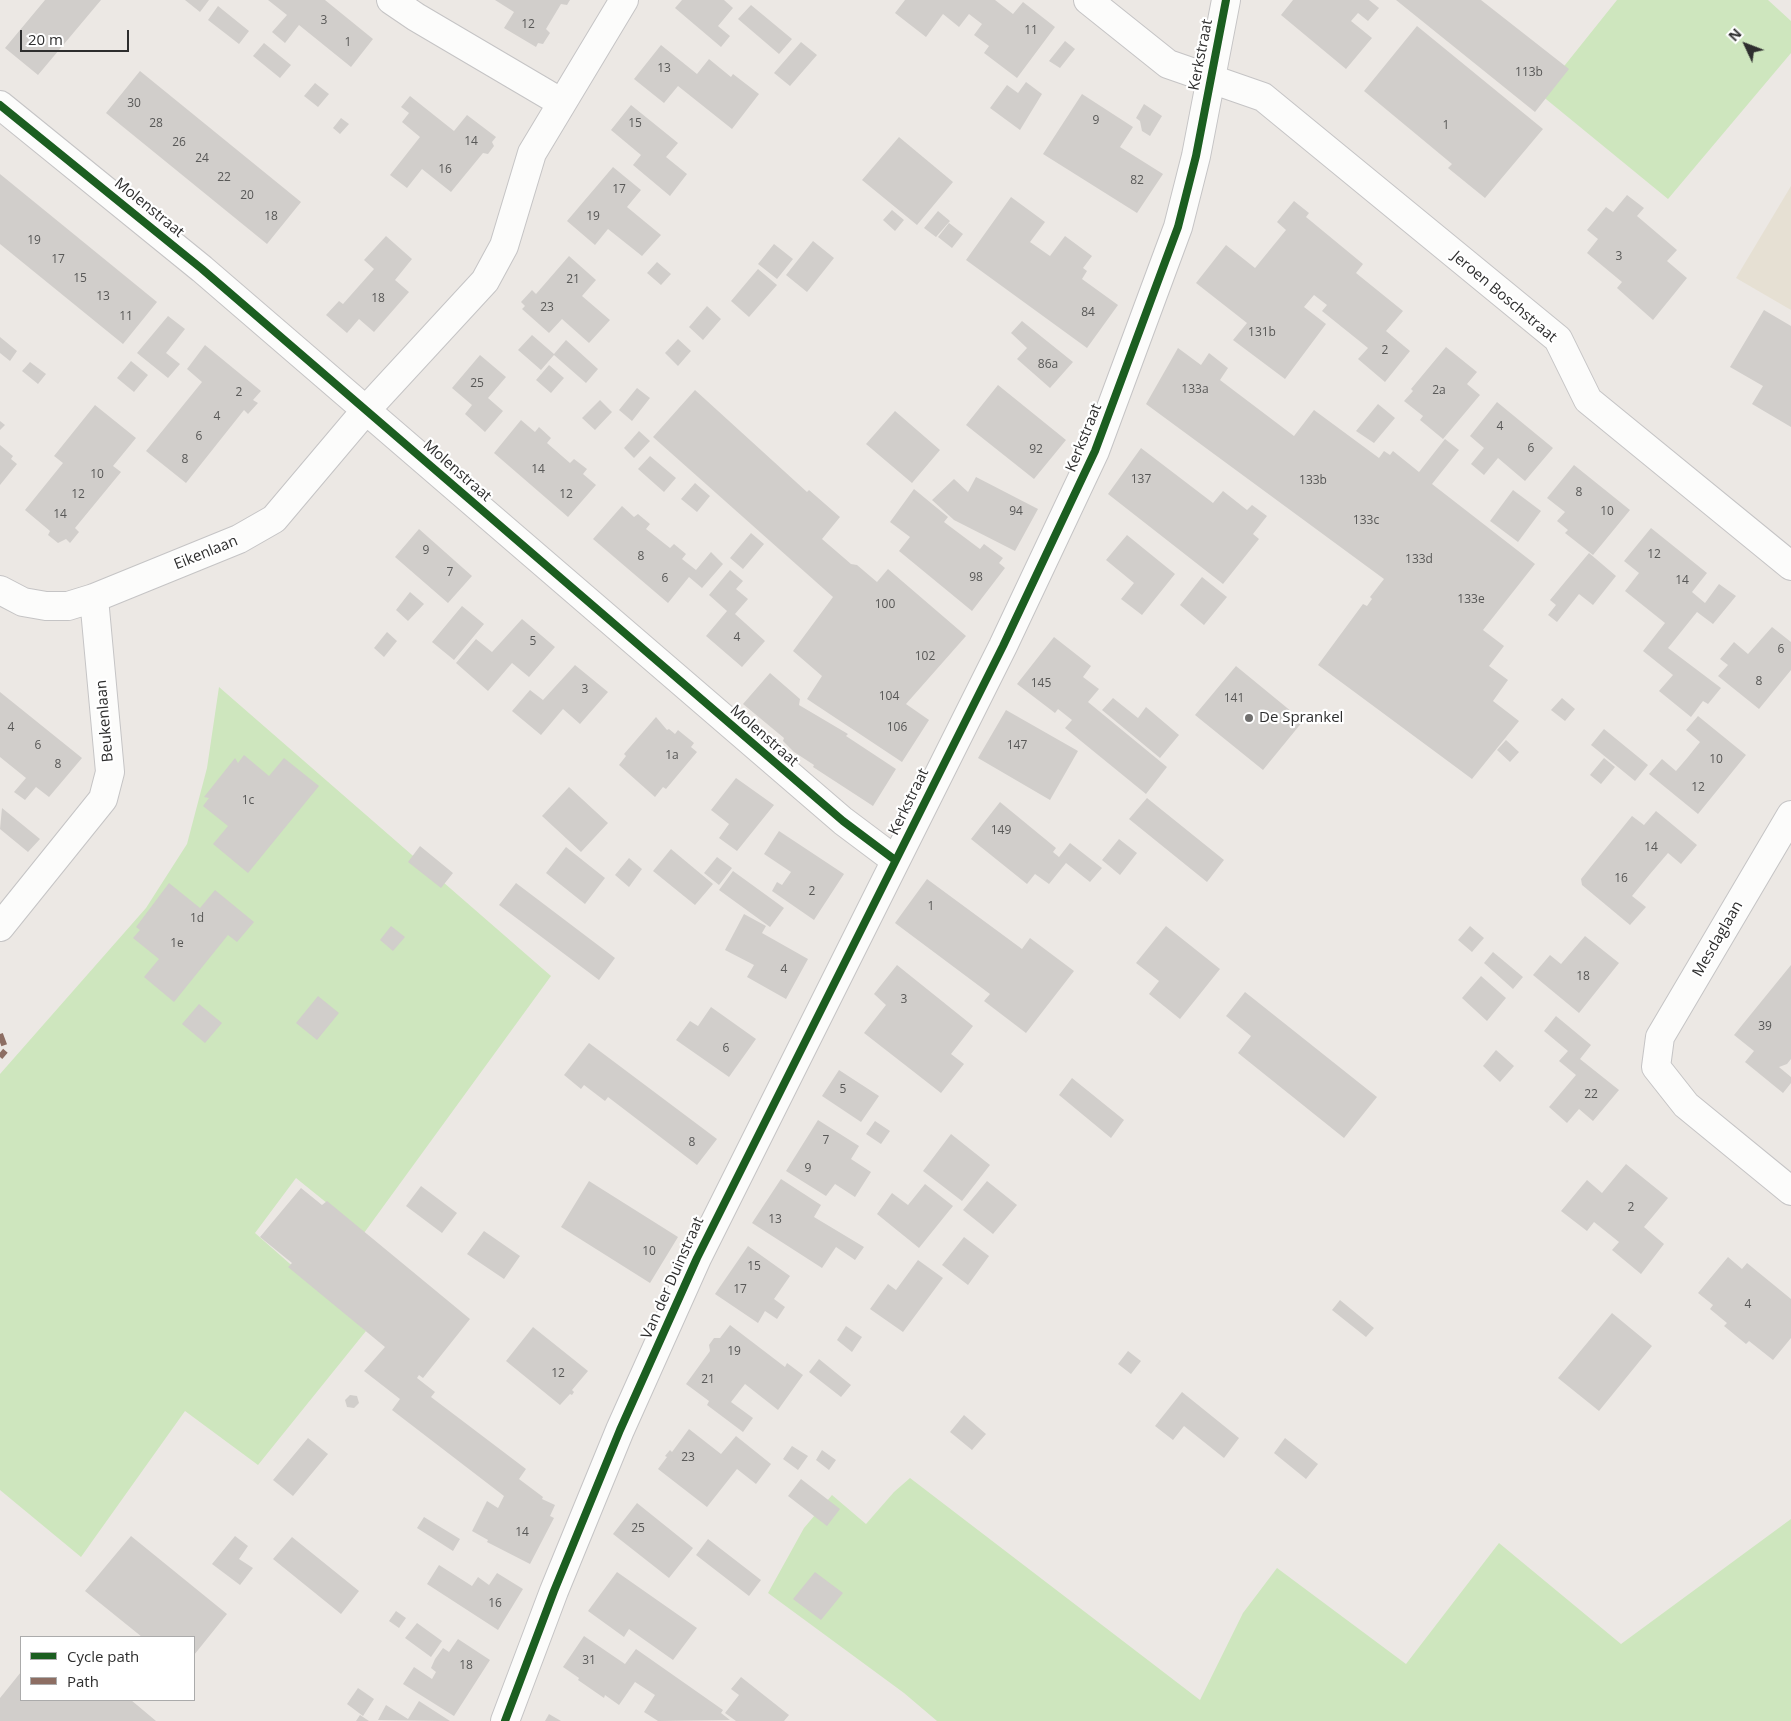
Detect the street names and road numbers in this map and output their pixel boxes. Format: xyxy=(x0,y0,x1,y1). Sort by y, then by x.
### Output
street label: Kerkstraat xyxy=(1185,18,1217,92)
street label: Molenstraat xyxy=(110,174,188,242)
street label: Jeroen Boschstraat xyxy=(1448,248,1560,346)
street label: Kerkstraat xyxy=(1062,401,1106,475)
street label: Molenstraat xyxy=(419,436,495,506)
street label: Eikenlaan xyxy=(171,532,241,574)
street label: Beukenlaan xyxy=(92,679,118,763)
street label: Molenstraat xyxy=(726,701,802,771)
street label: Kerkstraat xyxy=(885,766,933,838)
street label: Mesdaglaan xyxy=(1689,898,1747,980)
street label: Van der Duinstraat xyxy=(638,1214,708,1342)

